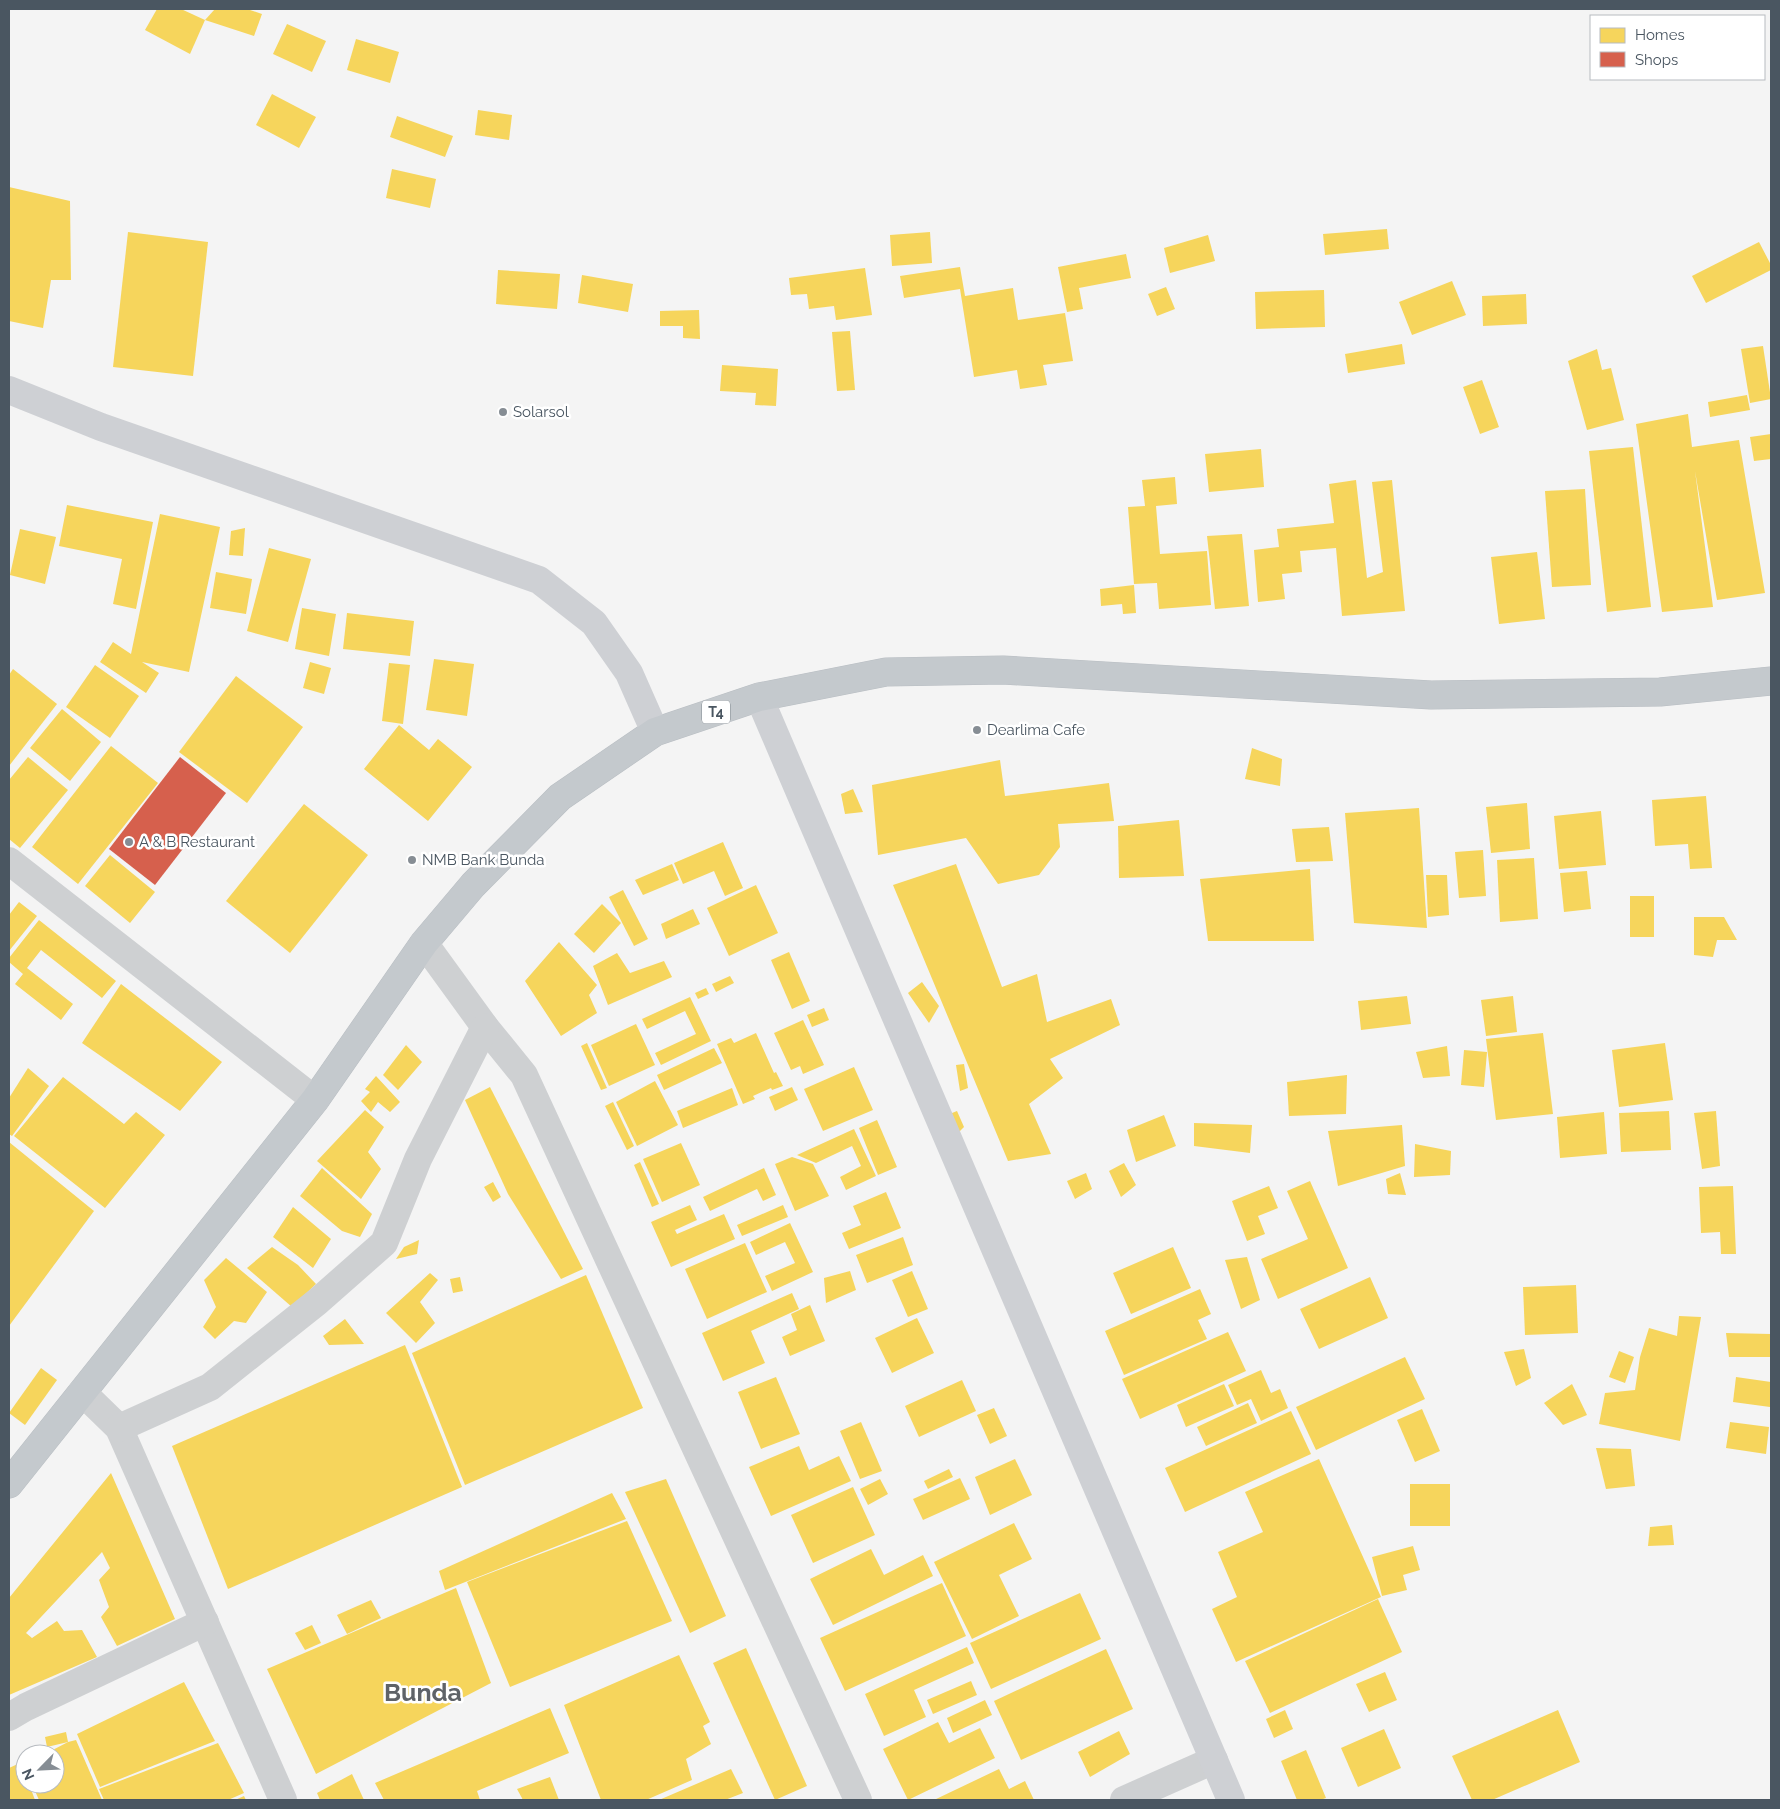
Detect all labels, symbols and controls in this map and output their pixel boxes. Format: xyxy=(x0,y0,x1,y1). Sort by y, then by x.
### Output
legend xyxy=(1590,15,1765,80)
text: Homes xyxy=(1635,26,1685,44)
text: Shops xyxy=(1635,51,1678,69)
place label: Solarsol xyxy=(513,403,570,421)
marker: Solarsol xyxy=(497,406,509,418)
road number: T4 xyxy=(702,700,730,724)
place label: Dearlima Cafe xyxy=(987,721,1085,739)
marker: Dearlima Cafe xyxy=(971,724,983,736)
place label: A & B Restaurant xyxy=(139,833,255,851)
marker: A & B Restaurant xyxy=(123,836,135,848)
place label: NMB Bank Bunda xyxy=(422,851,544,869)
marker: NMB Bank Bunda xyxy=(406,854,418,866)
district label: Bunda xyxy=(384,1677,462,1707)
north arrow xyxy=(15,1744,65,1794)
text: N xyxy=(19,1766,38,1782)

